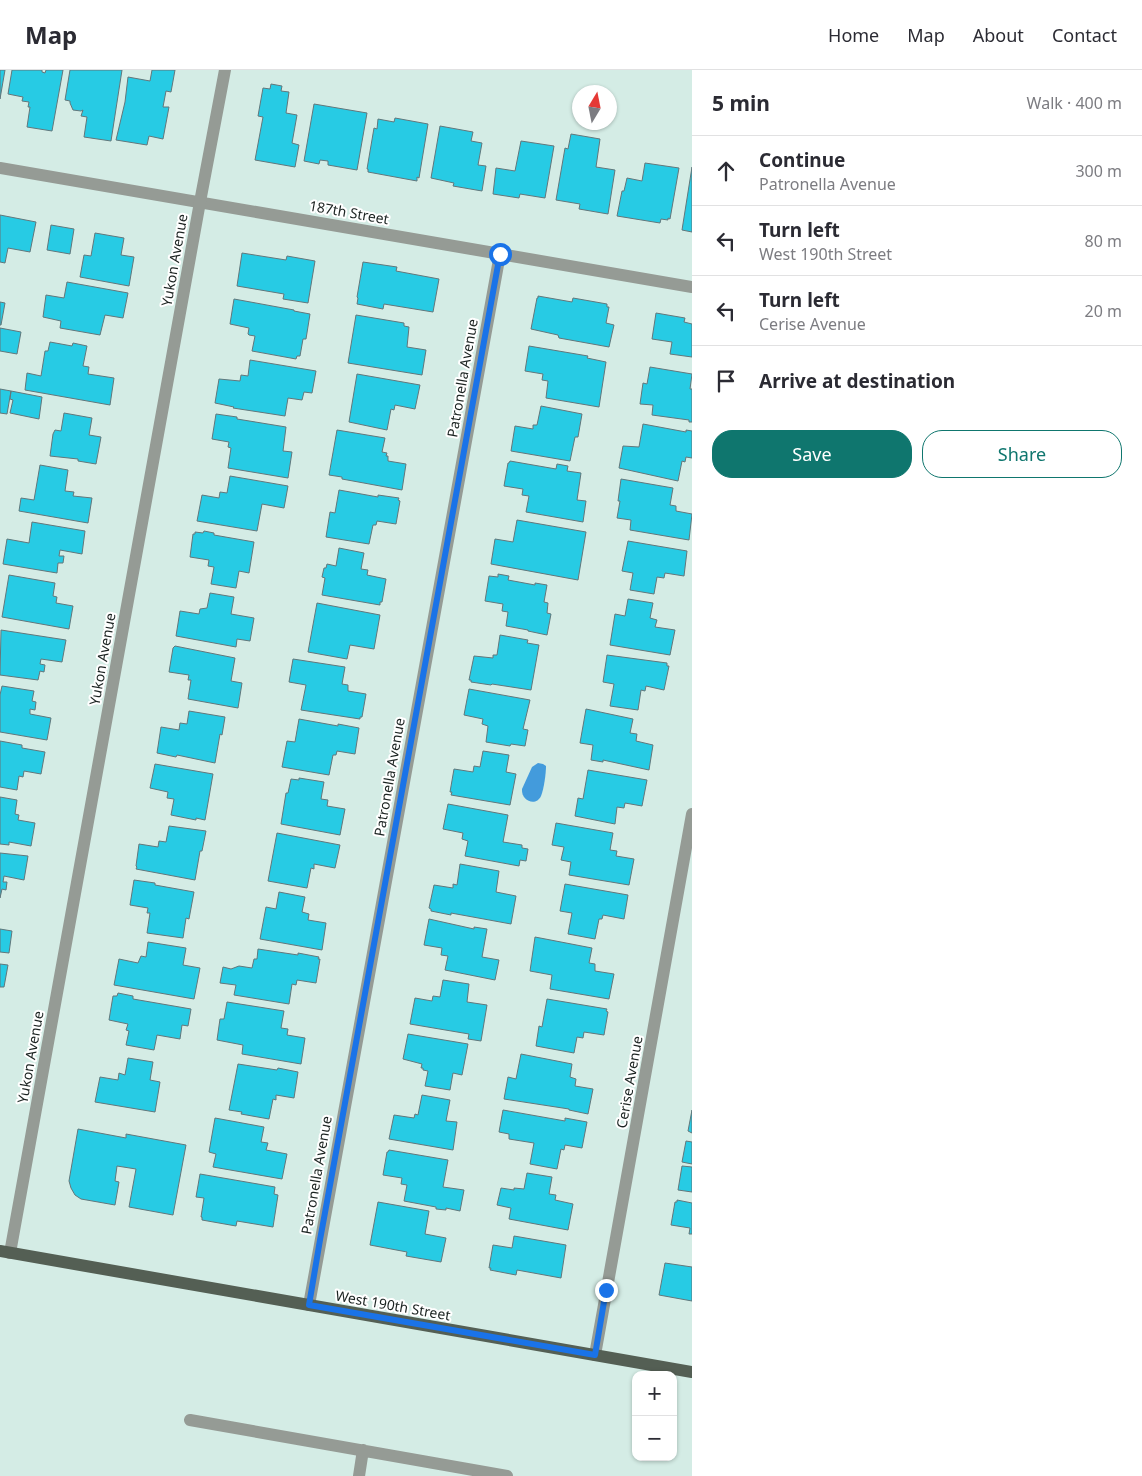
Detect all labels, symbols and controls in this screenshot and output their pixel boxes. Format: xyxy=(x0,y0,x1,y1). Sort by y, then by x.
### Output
text: Map xyxy=(25,18,77,51)
text: Home xyxy=(828,23,879,47)
text: Map xyxy=(907,23,945,47)
text: About xyxy=(973,23,1024,47)
text: Contact xyxy=(1052,23,1117,47)
north arrow xyxy=(572,85,617,130)
text: 5 min xyxy=(712,89,770,117)
text: Walk · 400 m xyxy=(1027,92,1122,114)
text: Continue xyxy=(759,147,845,173)
icon: ahead xyxy=(712,157,740,185)
text: 300 m xyxy=(1075,160,1122,182)
text: Patronella Avenue xyxy=(759,173,896,195)
street label: 187th Street xyxy=(308,196,390,228)
street label: Yukon Avenue xyxy=(157,212,191,308)
text: Turn left xyxy=(759,217,840,243)
icon: left xyxy=(712,227,740,255)
text: 80 m xyxy=(1085,230,1122,252)
route start xyxy=(489,243,512,266)
text: West 190th Street xyxy=(759,243,892,265)
text: Turn left xyxy=(759,287,840,313)
icon: left xyxy=(712,297,740,325)
text: 20 m xyxy=(1085,300,1122,322)
text: Cerise Avenue xyxy=(759,313,866,335)
street label: Patronella Avenue xyxy=(442,317,482,439)
icon: arrive xyxy=(712,367,740,395)
text: Arrive at destination xyxy=(759,368,955,394)
button: Save xyxy=(712,430,912,478)
button: Share xyxy=(922,430,1122,478)
street label: Yukon Avenue xyxy=(85,611,119,707)
street label: Patronella Avenue xyxy=(369,716,409,838)
street label: Yukon Avenue xyxy=(13,1009,47,1105)
street label: Cerise Avenue xyxy=(612,1034,646,1130)
street label: Patronella Avenue xyxy=(296,1114,336,1236)
route end xyxy=(595,1279,618,1302)
street label: West 190th Street xyxy=(334,1286,452,1324)
map controls xyxy=(632,1371,677,1461)
button: + xyxy=(632,1371,677,1416)
button: − xyxy=(632,1416,677,1461)

